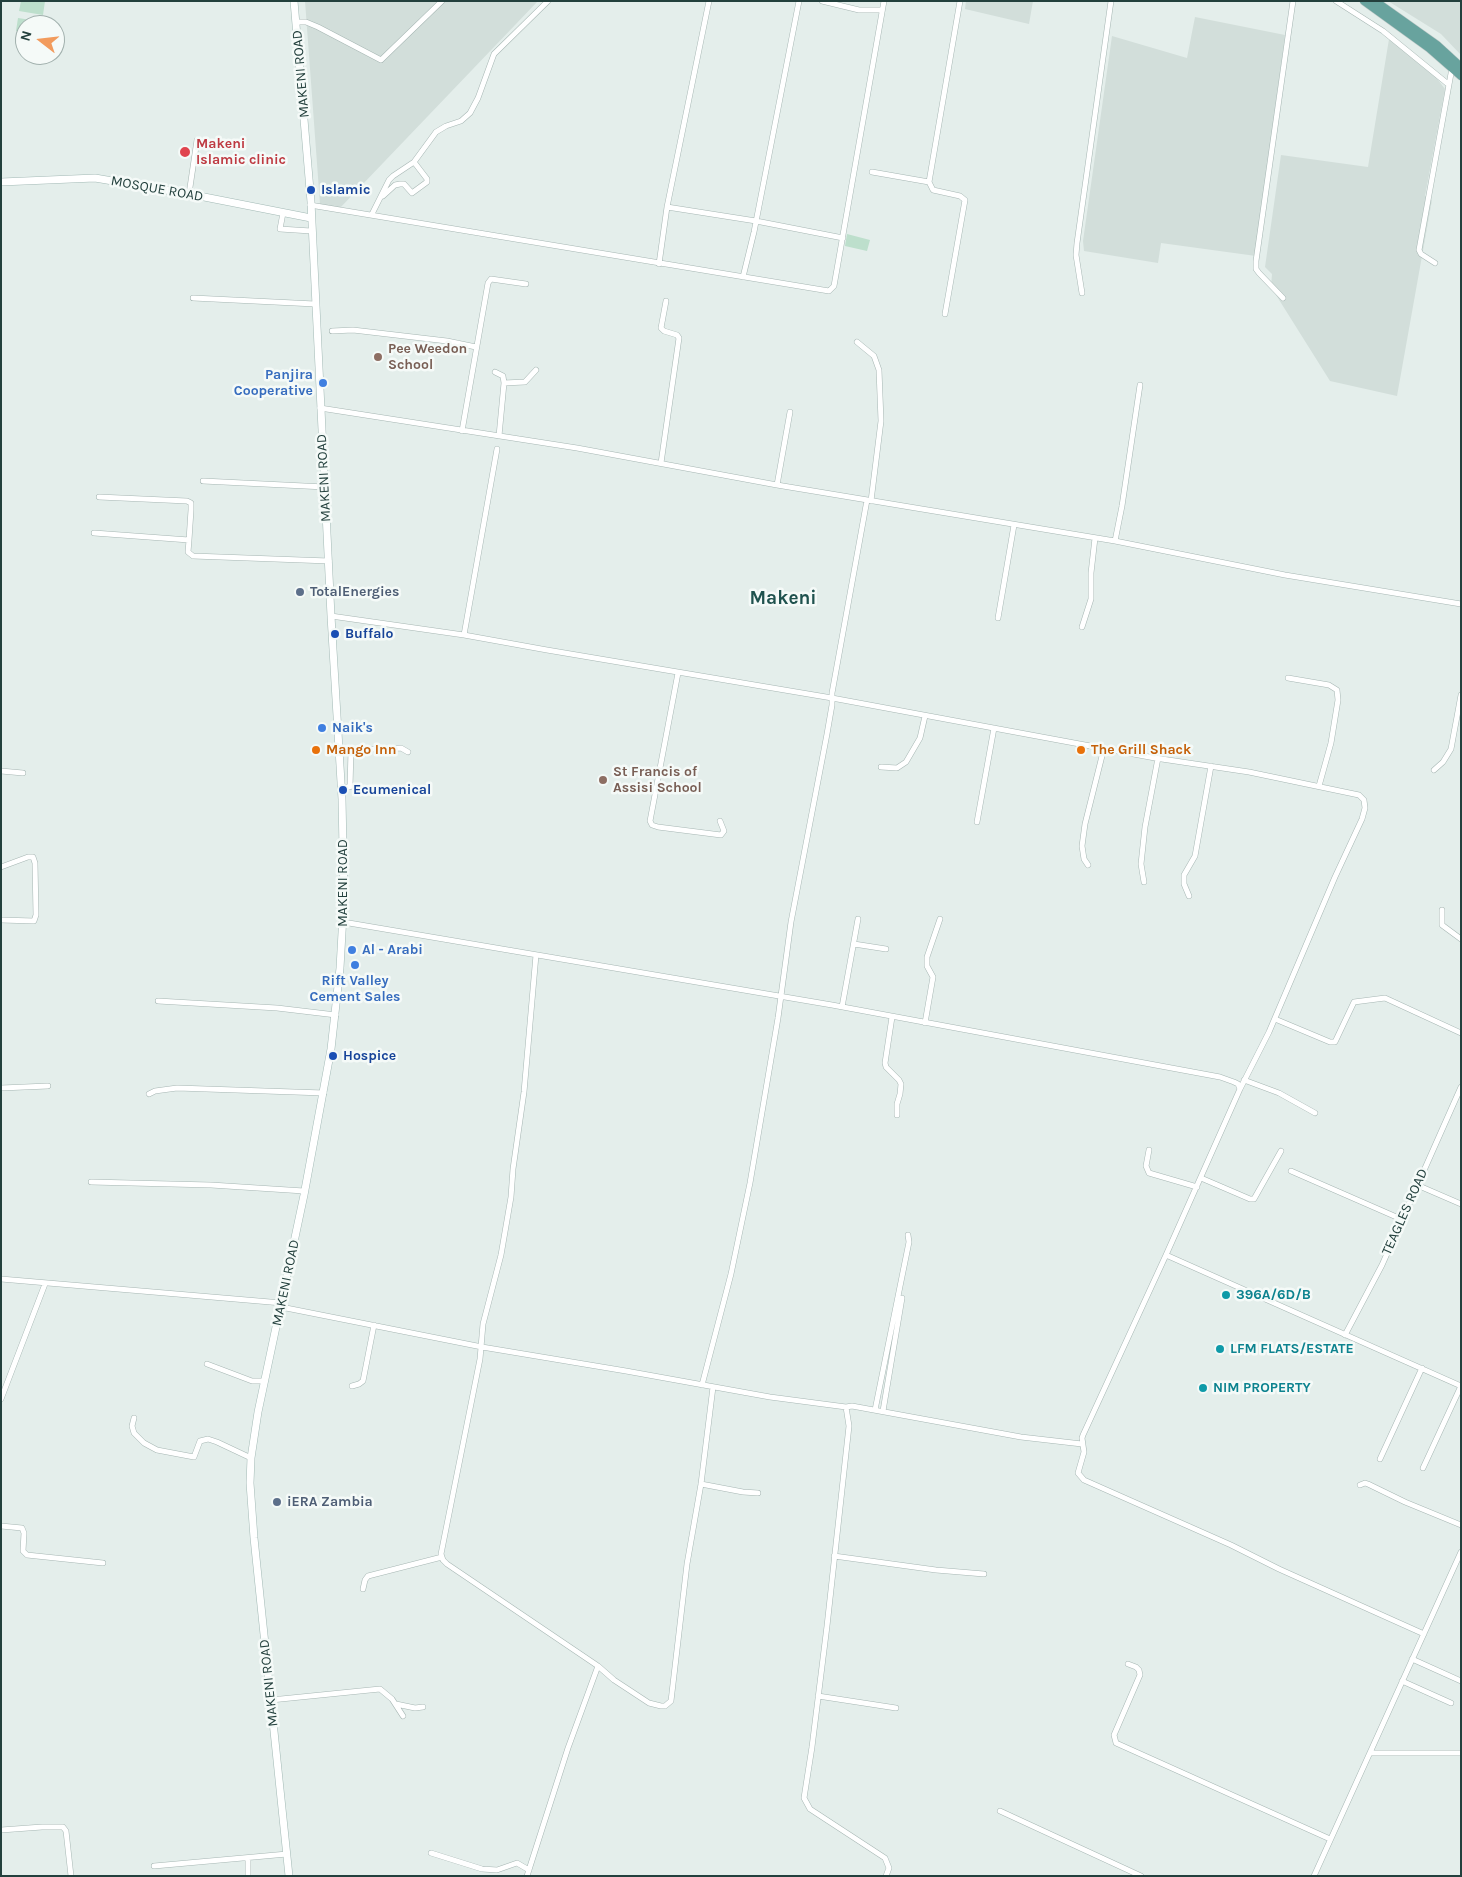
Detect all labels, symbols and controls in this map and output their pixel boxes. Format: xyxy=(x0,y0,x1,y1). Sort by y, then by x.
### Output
north arrow xyxy=(15,15,65,65)
text: N xyxy=(17,29,36,43)
street label: MAKENI ROAD xyxy=(289,29,313,119)
place label: Makeni Islamic clinic xyxy=(196,136,286,168)
marker: Makeni Islamic clinic xyxy=(178,145,192,159)
street label: MOSQUE ROAD xyxy=(109,173,205,205)
place label: Islamic xyxy=(321,182,370,198)
marker: Islamic xyxy=(305,184,317,196)
place label: Pee Weedon School xyxy=(388,341,467,374)
marker: Pee Weedon School xyxy=(372,351,384,363)
place label: Panjira Cooperative xyxy=(234,367,313,400)
marker: Panjira Cooperative xyxy=(317,377,329,389)
street label: MAKENI ROAD xyxy=(313,434,335,522)
place label: TotalEnergies xyxy=(310,584,399,600)
marker: TotalEnergies xyxy=(294,586,306,598)
district label: Makeni xyxy=(749,588,817,610)
place label: Buffalo xyxy=(345,626,394,642)
marker: Buffalo xyxy=(329,628,341,640)
place label: Naik's xyxy=(332,720,373,736)
marker: Naik's xyxy=(316,722,328,734)
place label: Mango Inn xyxy=(326,742,396,758)
place label: The Grill Shack xyxy=(1091,742,1191,758)
marker: Mango Inn xyxy=(310,744,322,756)
marker: The Grill Shack xyxy=(1075,744,1087,756)
place label: St Francis of Assisi School xyxy=(613,764,702,796)
marker: St Francis of Assisi School xyxy=(597,774,609,786)
place label: Ecumenical xyxy=(353,782,431,798)
marker: Ecumenical xyxy=(337,784,349,796)
street label: MAKENI ROAD xyxy=(335,839,351,927)
place label: Al - Arabi xyxy=(362,942,423,958)
marker: Al - Arabi xyxy=(346,944,358,956)
marker: Rift Valley Cement Sales xyxy=(349,959,361,971)
place label: Rift Valley Cement Sales xyxy=(310,973,400,1006)
place label: Hospice xyxy=(343,1048,396,1064)
marker: Hospice xyxy=(327,1050,339,1062)
street label: TEAGLES ROAD xyxy=(1378,1166,1432,1258)
street label: MAKENI ROAD xyxy=(269,1238,303,1328)
place label: 396A/6D/B xyxy=(1236,1287,1311,1303)
marker: 396A/6D/B xyxy=(1220,1289,1232,1301)
place label: LFM FLATS/ESTATE xyxy=(1230,1341,1354,1357)
marker: LFM FLATS/ESTATE xyxy=(1214,1343,1226,1355)
place label: NIM PROPERTY xyxy=(1213,1380,1311,1396)
marker: NIM PROPERTY xyxy=(1197,1382,1209,1394)
place label: iERA Zambia xyxy=(287,1494,373,1510)
marker: iERA Zambia xyxy=(271,1496,283,1508)
street label: MAKENI ROAD xyxy=(256,1638,282,1728)

